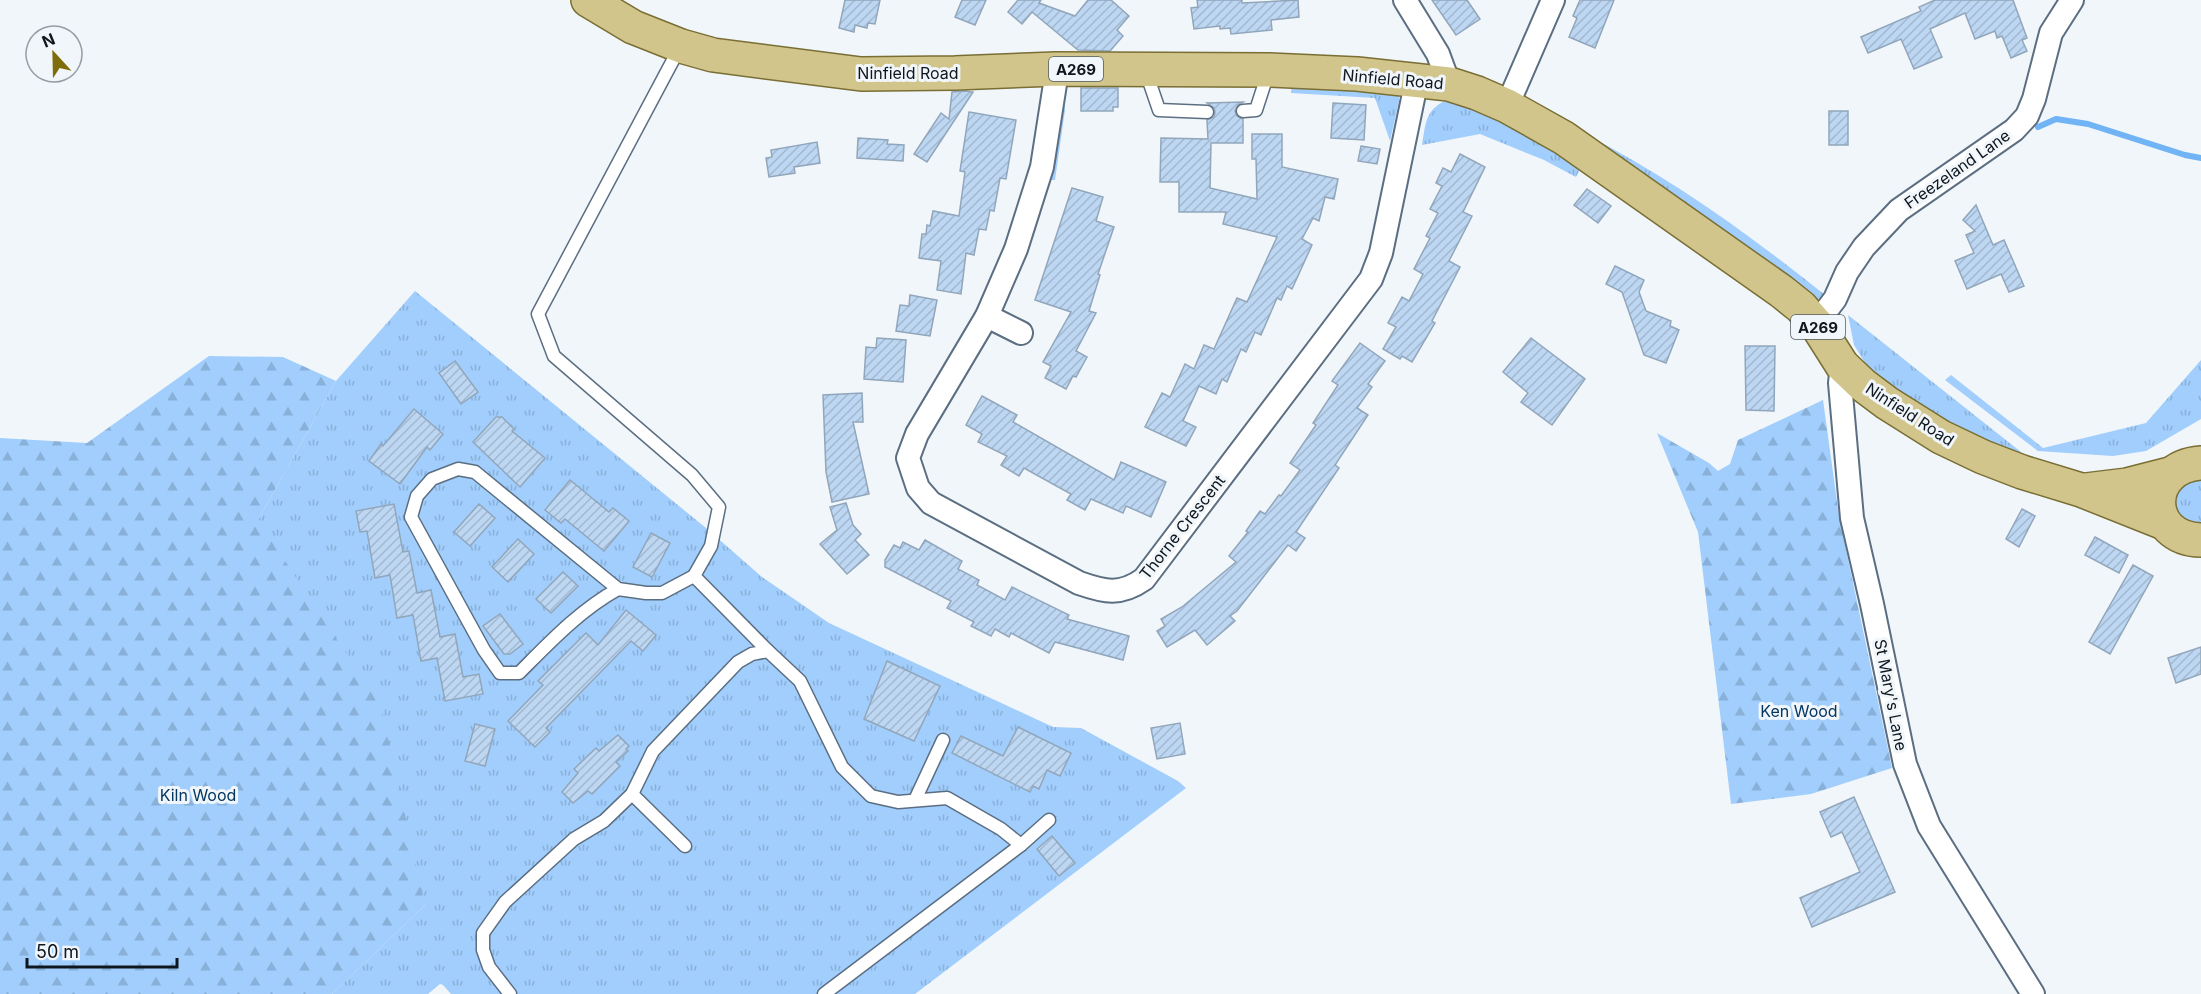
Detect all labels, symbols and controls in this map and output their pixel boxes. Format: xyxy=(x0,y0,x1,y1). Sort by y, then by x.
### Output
north arrow xyxy=(24,24,84,84)
text: N xyxy=(39,29,58,52)
road number: A269 xyxy=(1049,57,1103,81)
street label: Ninfield Road xyxy=(857,63,959,83)
street label: Ninfield Road xyxy=(1342,65,1444,93)
street label: Freezeland Lane xyxy=(1900,125,2014,213)
road number: A269 xyxy=(1791,315,1845,339)
street label: Ninfield Road xyxy=(1862,378,1958,450)
street label: Thorne Crescent xyxy=(1135,471,1229,583)
street label: St Mary's Lane xyxy=(1870,637,1912,753)
park label: Ken Wood xyxy=(1760,701,1838,721)
park label: Kiln Wood xyxy=(160,785,236,805)
scale bar xyxy=(27,931,177,969)
text: 50 m xyxy=(36,941,79,962)

